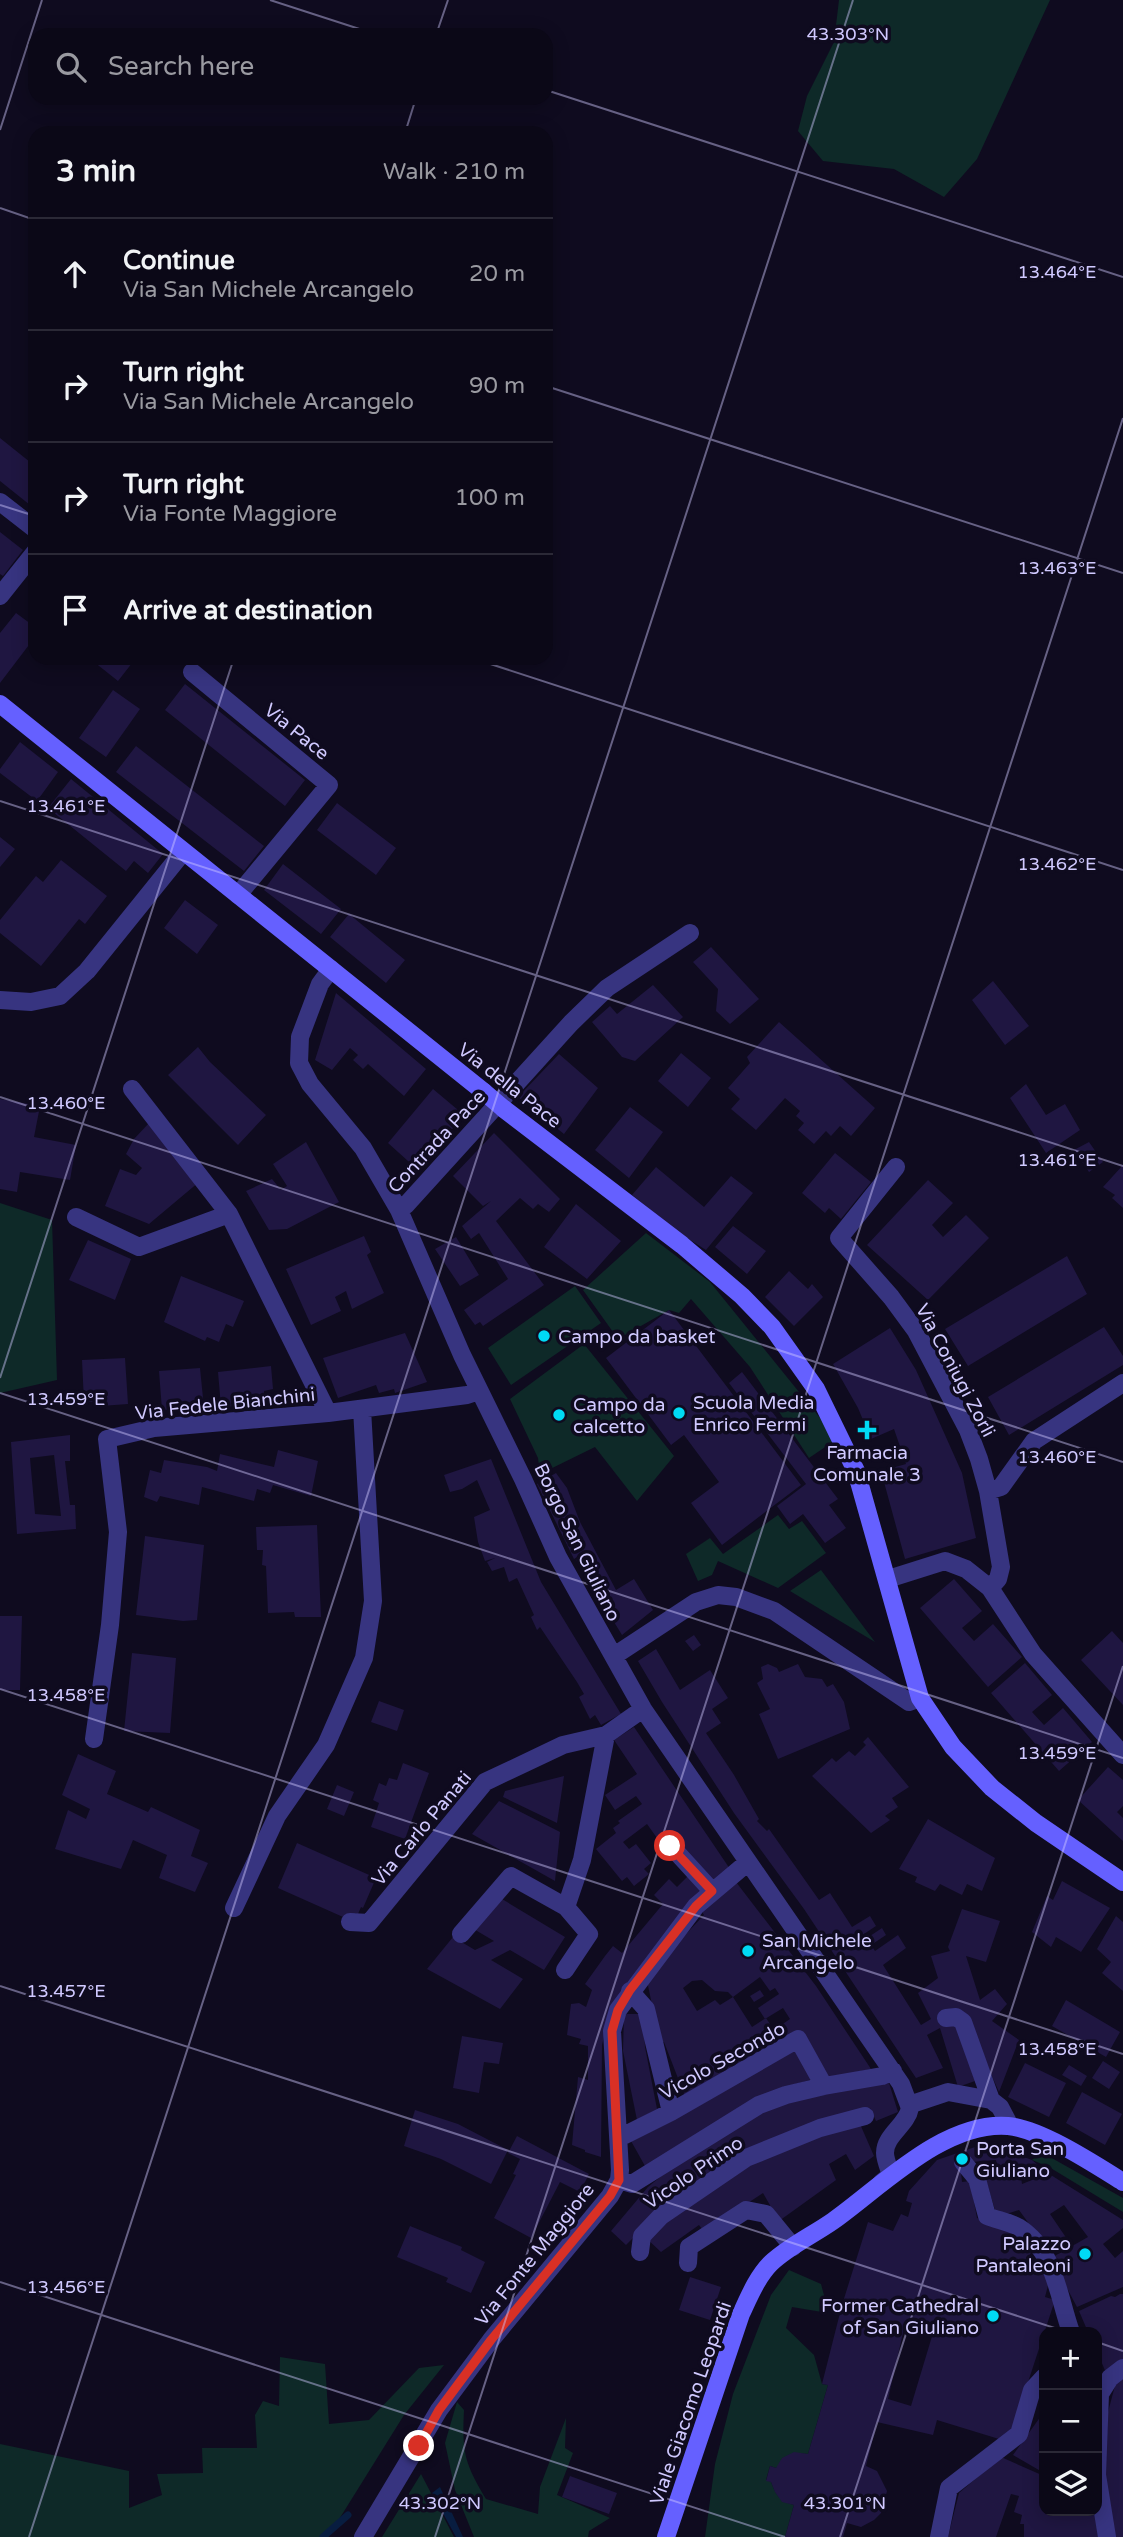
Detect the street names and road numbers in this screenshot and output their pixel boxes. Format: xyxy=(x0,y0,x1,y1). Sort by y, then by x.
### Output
street label: Via Pace xyxy=(259,699,333,765)
street label: Via della Pace xyxy=(453,1039,565,1133)
street label: Contrada Pace xyxy=(384,1086,490,1198)
street label: Via Coniugi Zorli xyxy=(911,1300,1000,1441)
street label: Via Fedele Bianchini xyxy=(134,1384,316,1424)
street label: Borgo San Giuliano xyxy=(529,1460,625,1625)
street label: Via Carlo Panati xyxy=(367,1767,476,1890)
street label: Vicolo Secondo xyxy=(656,2017,789,2104)
street label: Vicolo Primo xyxy=(640,2132,747,2214)
street label: Via Fonte Maggiore xyxy=(471,2179,599,2330)
street label: Viale Giacomo Leopardi xyxy=(646,2299,736,2508)

